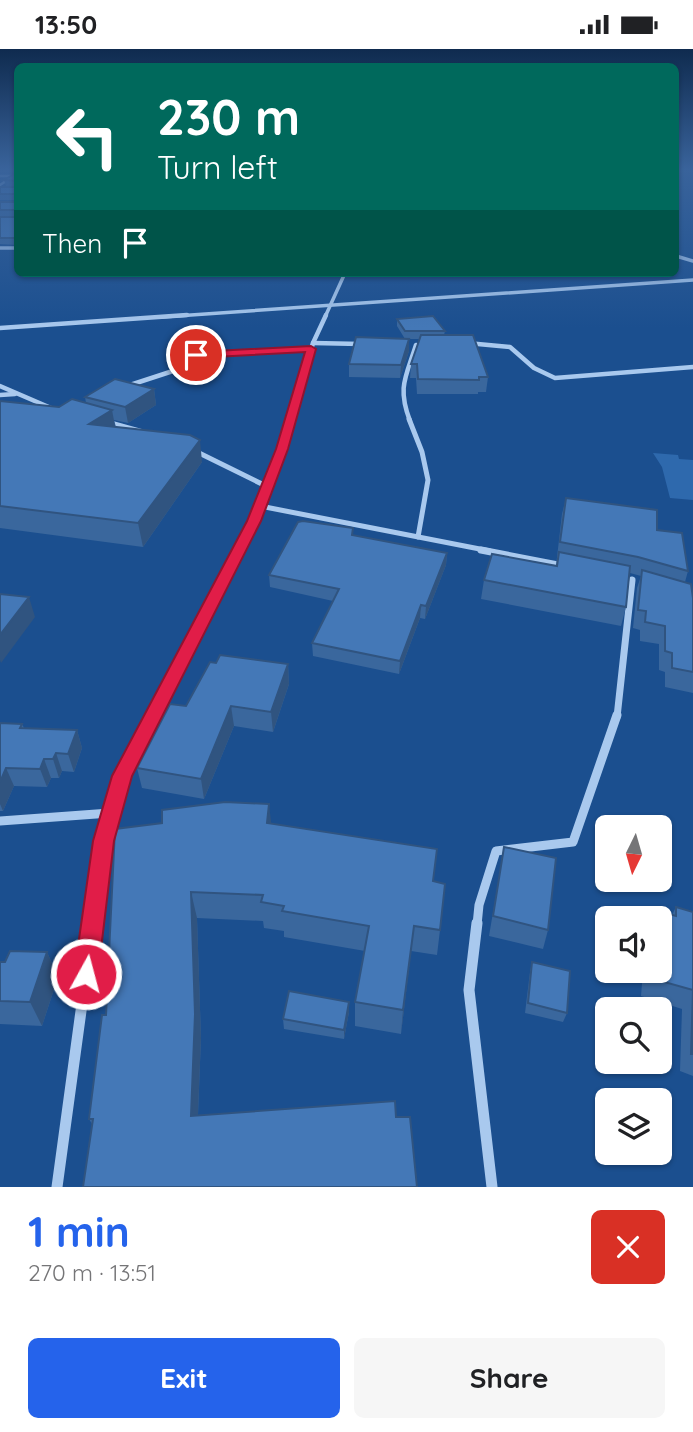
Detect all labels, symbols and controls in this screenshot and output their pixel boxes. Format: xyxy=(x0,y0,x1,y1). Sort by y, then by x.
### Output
text: 13:50 xyxy=(35,8,97,41)
text: 230 m xyxy=(157,86,300,147)
icon: left xyxy=(42,91,133,182)
text: Turn left xyxy=(157,147,278,187)
icon: arrive xyxy=(116,224,154,262)
text: Then xyxy=(42,227,102,260)
pin xyxy=(166,325,226,385)
icon: arrive xyxy=(177,336,215,374)
north arrow xyxy=(595,815,672,893)
map controls xyxy=(595,815,672,1165)
button: sound xyxy=(595,906,672,983)
position arrow xyxy=(49,937,123,1011)
button: search xyxy=(595,997,672,1074)
button: layers xyxy=(595,1088,672,1165)
text: 1 min xyxy=(28,1205,130,1258)
button: close xyxy=(591,1210,665,1284)
text: 270 m · 13:51 xyxy=(28,1258,156,1287)
button: Exit xyxy=(28,1338,340,1418)
button: Share xyxy=(354,1338,665,1418)

